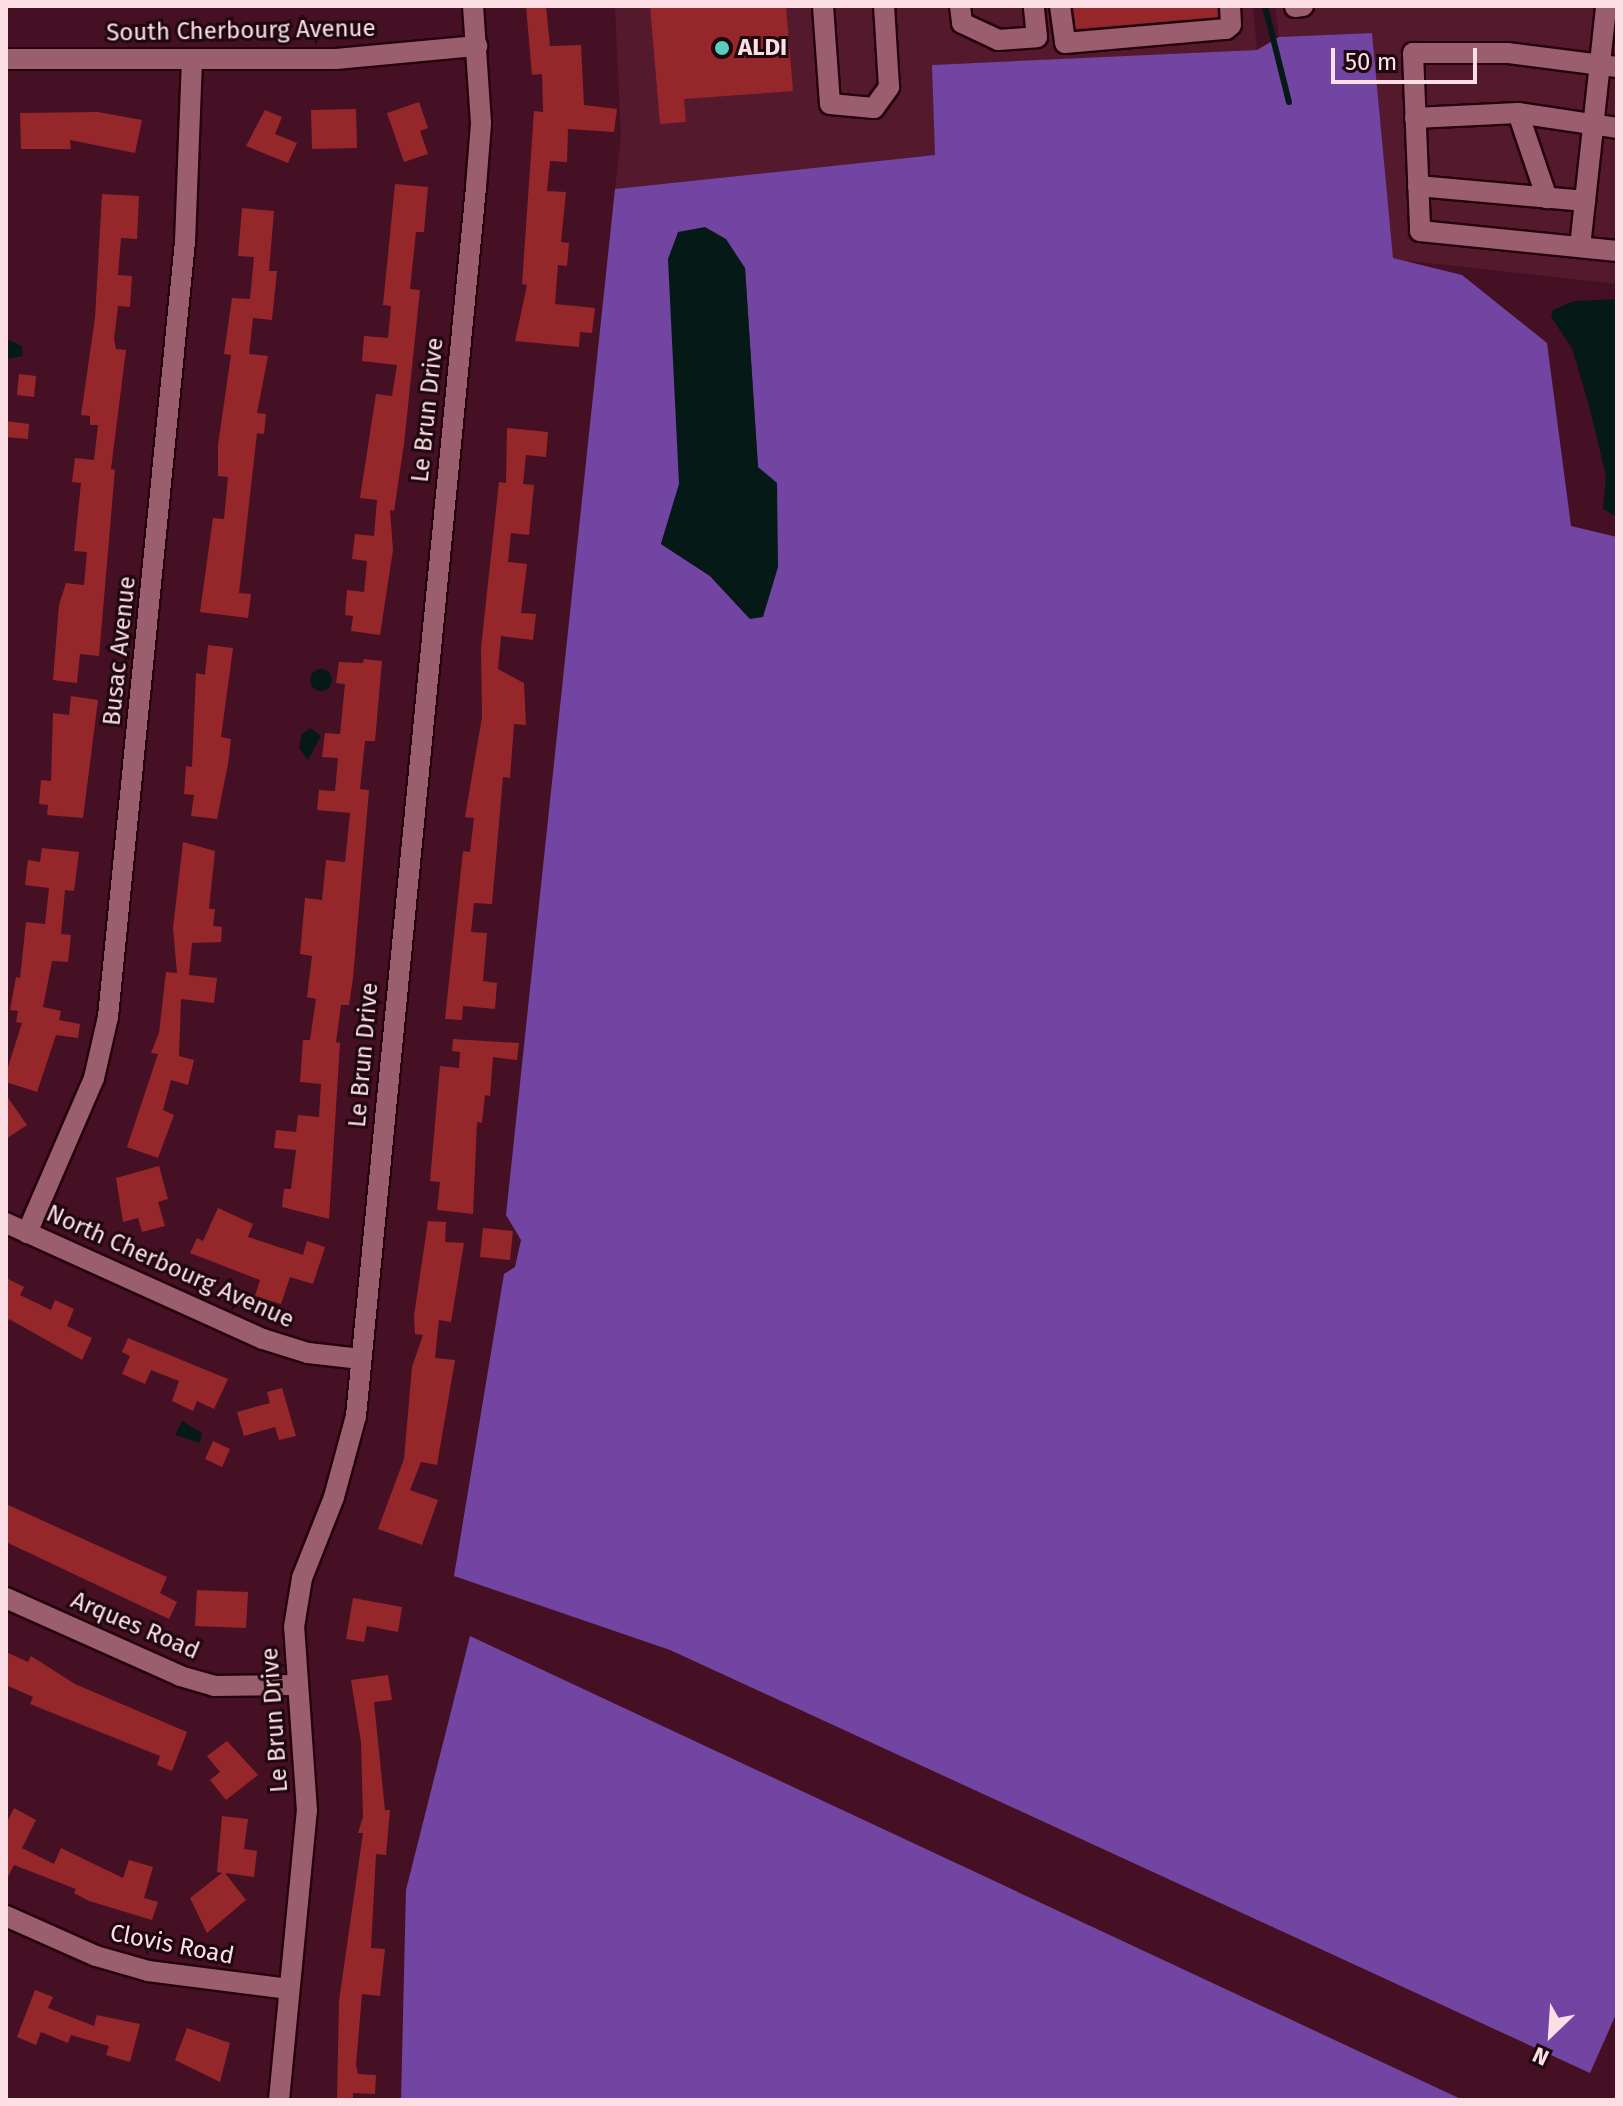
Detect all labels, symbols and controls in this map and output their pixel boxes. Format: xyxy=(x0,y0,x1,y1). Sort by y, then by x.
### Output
street label: South Cherbourg Avenue xyxy=(106,14,376,48)
scale bar xyxy=(1335,32,1481,82)
place label: ALDI xyxy=(738,34,787,62)
marker: ALDI xyxy=(713,39,731,57)
text: 50 m xyxy=(1345,48,1397,76)
street label: Le Brun Drive xyxy=(406,336,450,484)
street label: Busac Avenue xyxy=(98,575,142,727)
street label: Le Brun Drive xyxy=(343,981,385,1129)
street label: North Cherbourg Avenue xyxy=(42,1199,298,1335)
street label: Arques Road xyxy=(66,1586,204,1666)
street label: Le Brun Drive xyxy=(256,1647,294,1793)
street label: Clovis Road xyxy=(108,1919,236,1971)
north arrow xyxy=(1511,1994,1591,2074)
text: N xyxy=(1528,2041,1553,2072)

